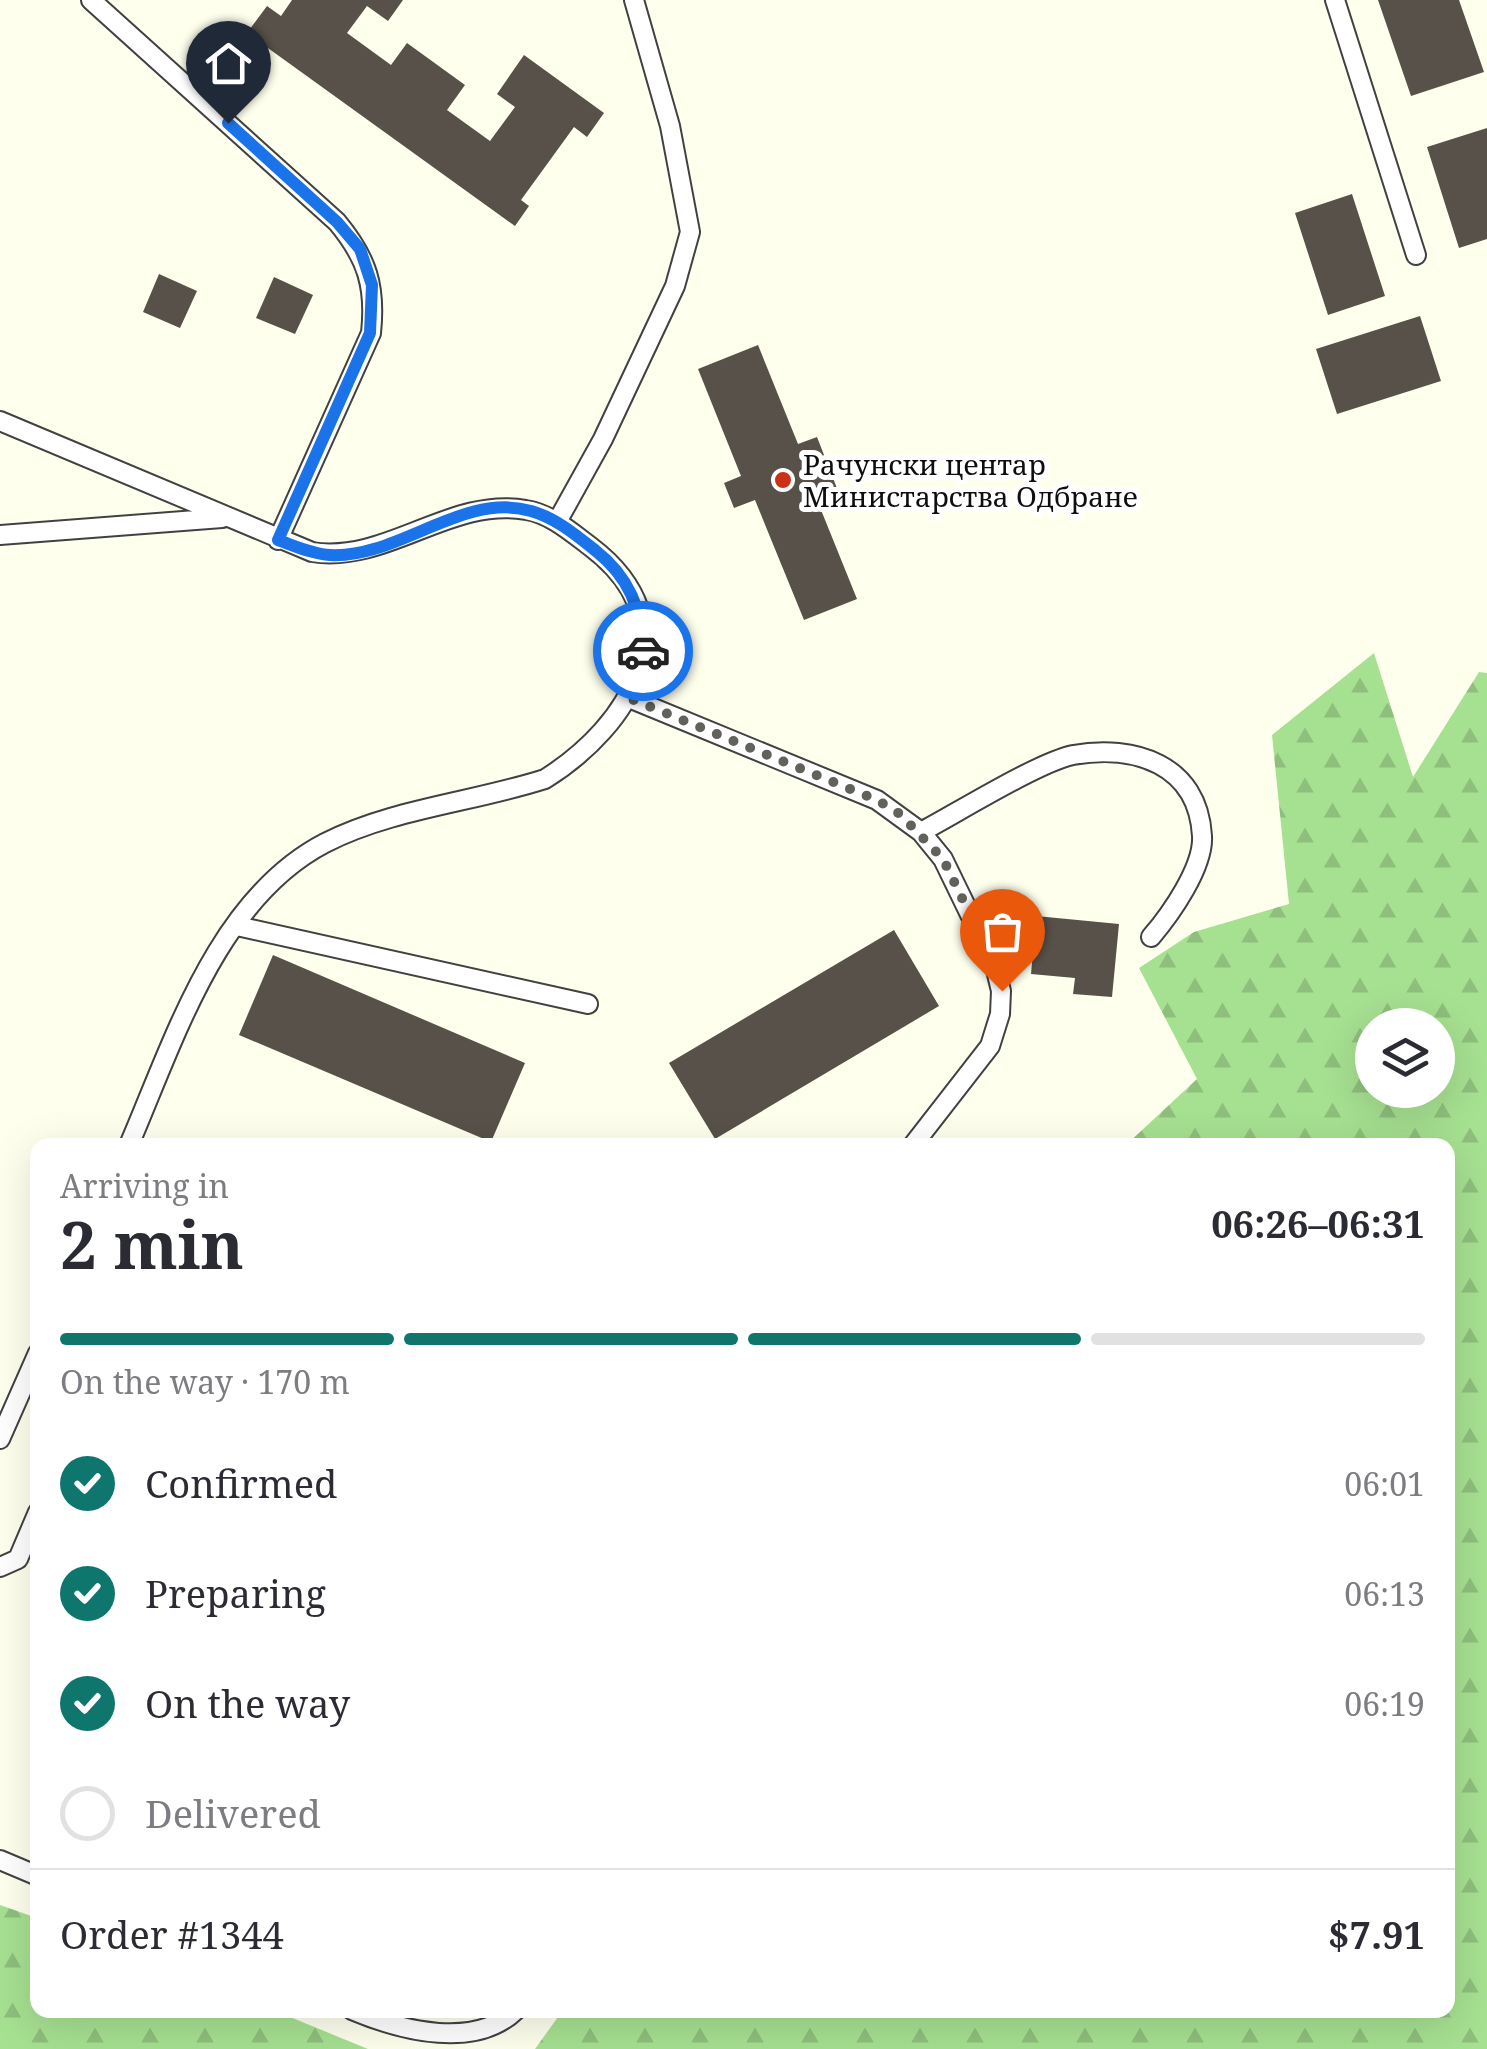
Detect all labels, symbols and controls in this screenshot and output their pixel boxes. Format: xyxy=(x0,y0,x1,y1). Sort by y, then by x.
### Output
pin xyxy=(186,21,271,124)
icon: home xyxy=(201,36,256,91)
place label: Рачунски центар Министарства Одбране xyxy=(803,445,1138,515)
marker: Рачунски центар Министарства Одбране xyxy=(772,469,794,491)
courier xyxy=(593,601,693,701)
icon: car xyxy=(616,624,671,679)
pin xyxy=(960,889,1045,992)
icon: bag xyxy=(975,904,1030,959)
map controls xyxy=(1355,1008,1455,1108)
button: layers xyxy=(1355,1008,1455,1108)
text: Arriving in xyxy=(60,1164,229,1207)
text: 06:26–06:31 xyxy=(1211,1197,1425,1249)
text: 2 min xyxy=(60,1200,244,1288)
text: On the way · 170 m xyxy=(60,1360,350,1403)
icon: check xyxy=(60,1456,115,1511)
text: Confirmed xyxy=(145,1457,337,1509)
text: 06:01 xyxy=(1344,1462,1425,1505)
icon: check xyxy=(60,1566,115,1621)
text: Preparing xyxy=(145,1567,326,1619)
text: 06:13 xyxy=(1344,1572,1425,1615)
icon: check xyxy=(60,1676,115,1731)
text: On the way xyxy=(145,1677,350,1729)
text: 06:19 xyxy=(1344,1682,1425,1725)
text: Delivered xyxy=(145,1787,321,1839)
text: Order #1344 xyxy=(60,1908,284,1960)
text: $7.91 xyxy=(1328,1908,1425,1960)

